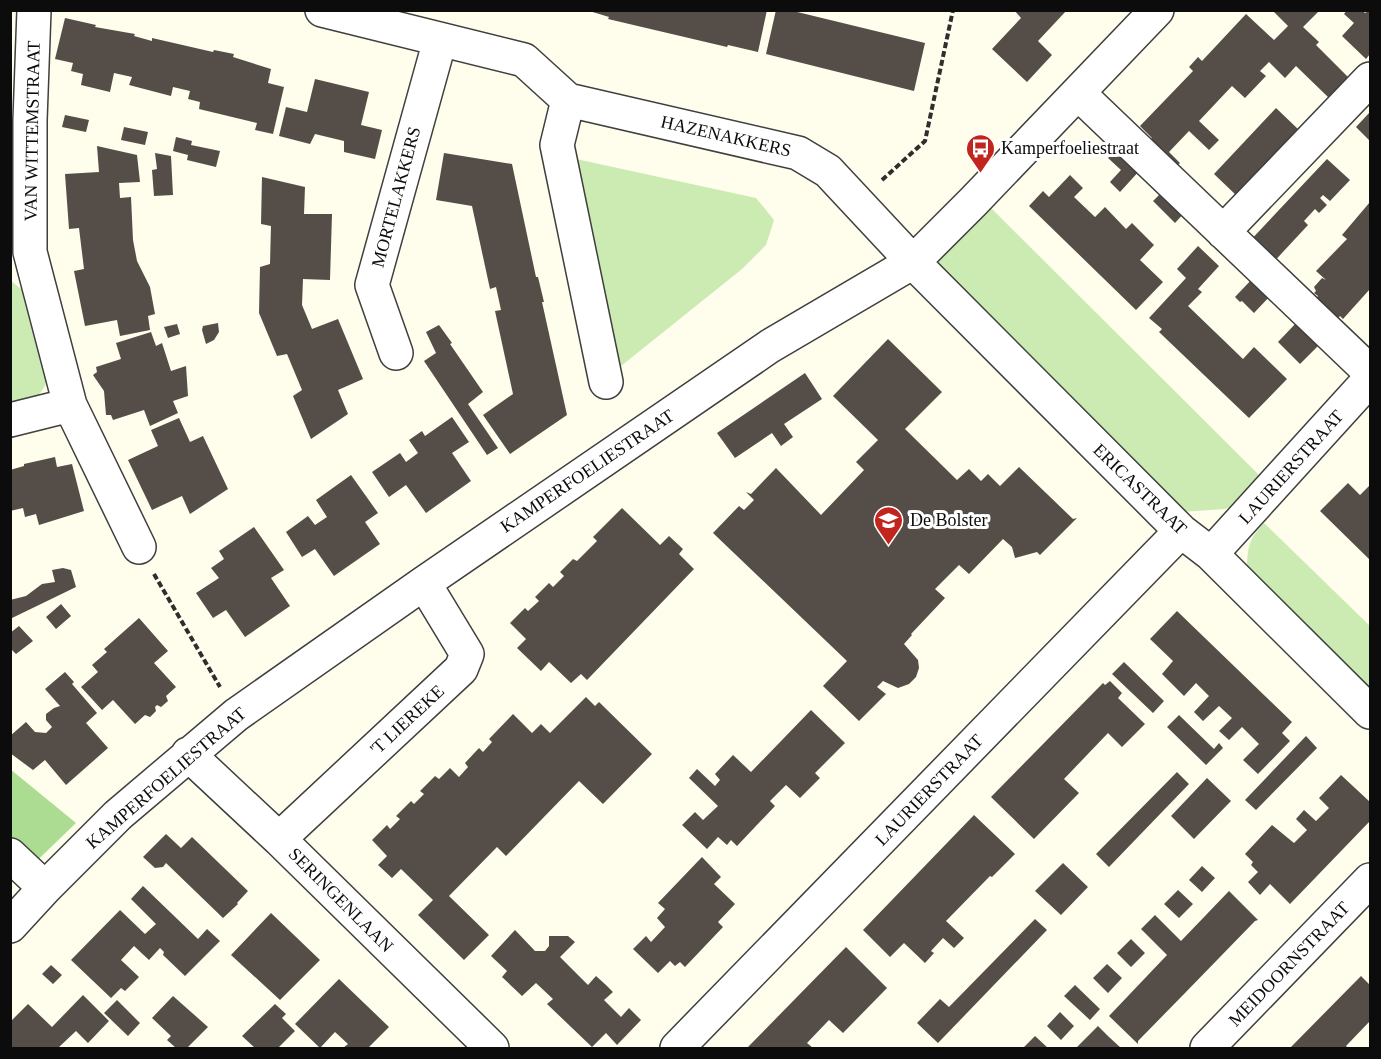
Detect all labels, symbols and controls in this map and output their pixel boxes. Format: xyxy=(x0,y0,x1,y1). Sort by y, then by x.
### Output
street label: VAN WITTEMSTRAAT xyxy=(20,40,44,222)
street label: HAZENAKKERS xyxy=(659,111,793,161)
street label: MORTELAKKERS xyxy=(368,124,424,270)
bus stop icon: Kamperfoeliestraat xyxy=(964,132,996,174)
place label: Kamperfoeliestraat xyxy=(1001,138,1139,158)
street label: KAMPERFOELIESTRAAT xyxy=(496,405,678,537)
street label: LAURIERSTRAAT xyxy=(1235,406,1347,528)
street label: ERICASTRAAT xyxy=(1089,439,1191,539)
school or university icon: De Bolster xyxy=(873,504,905,546)
place label: De Bolster xyxy=(910,510,987,530)
street label: 'T LIEREKE xyxy=(366,681,448,759)
street label: KAMPERFOELIESTRAAT xyxy=(82,703,250,853)
street label: LAURIERSTRAAT xyxy=(871,731,987,849)
street label: SERINGENLAAN xyxy=(285,844,397,956)
street label: MEIDOORNSTRAAT xyxy=(1224,898,1354,1030)

